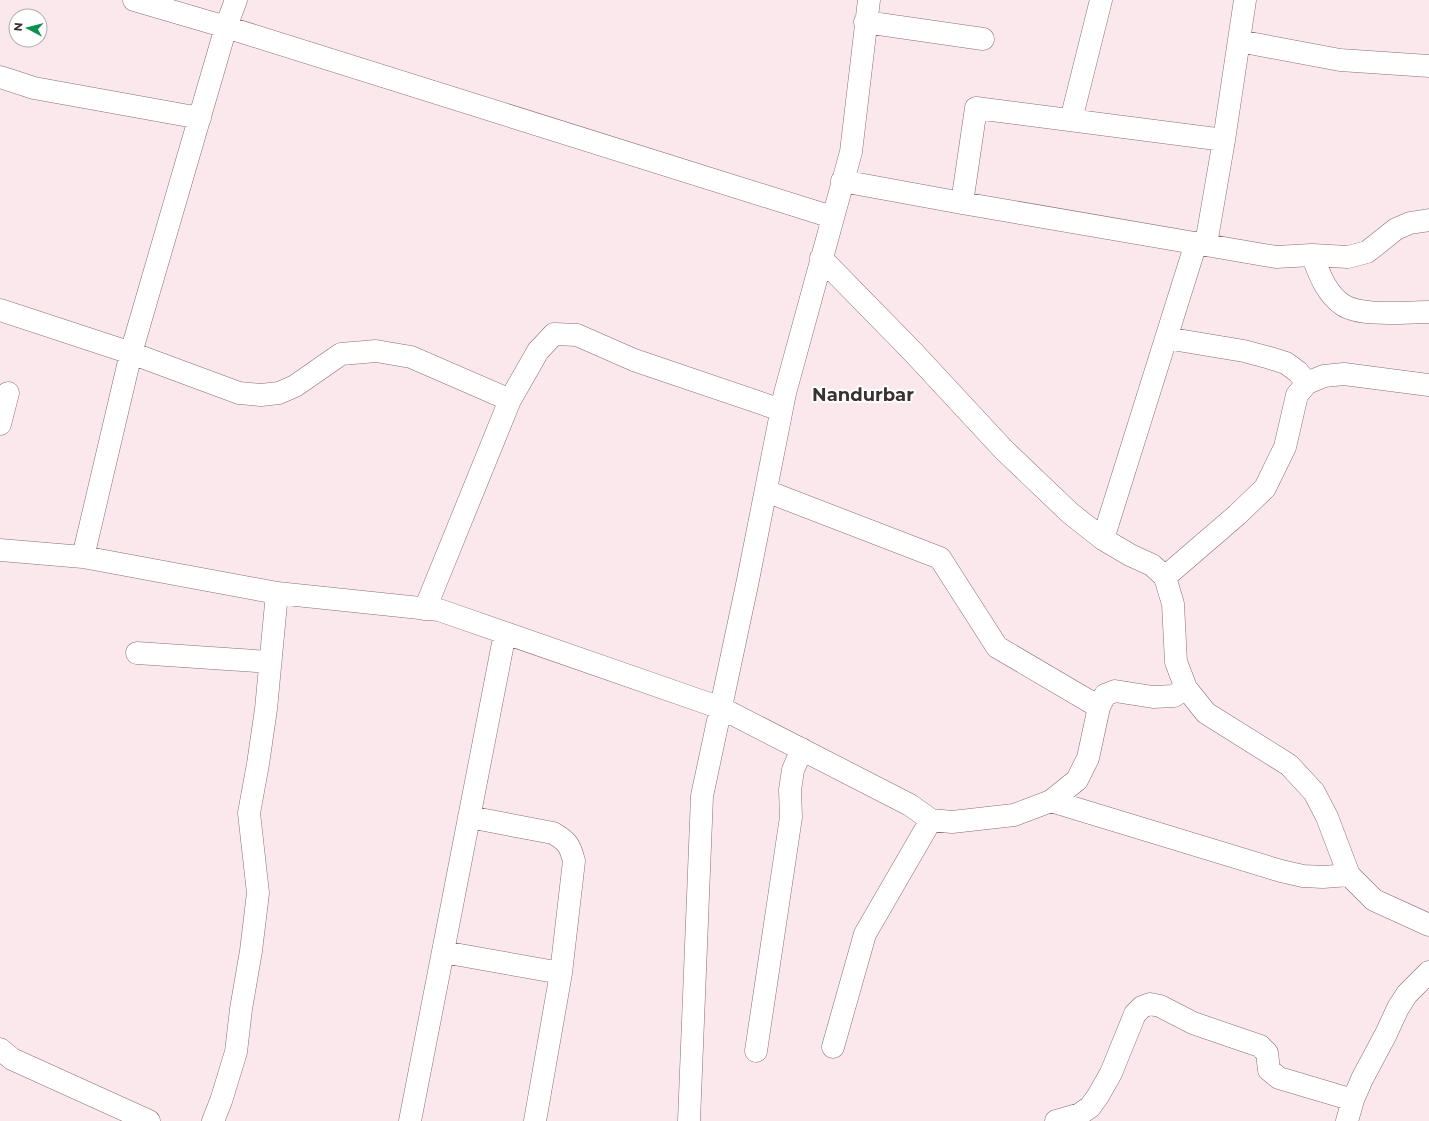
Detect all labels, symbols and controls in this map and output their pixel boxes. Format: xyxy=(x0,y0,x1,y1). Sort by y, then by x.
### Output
north arrow xyxy=(8,8,48,48)
text: N xyxy=(11,22,26,32)
district label: Nandurbar xyxy=(812,384,914,406)

